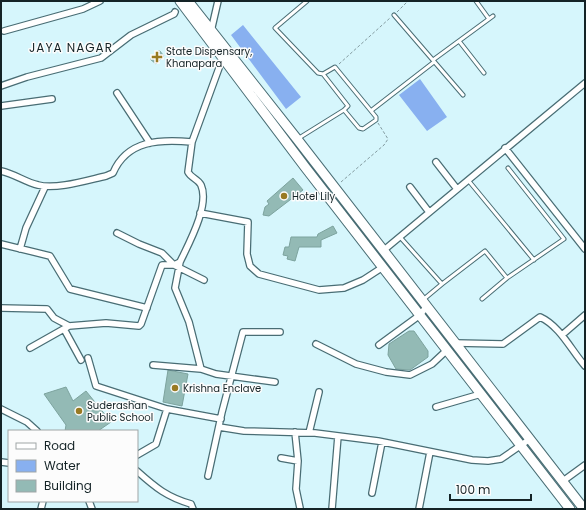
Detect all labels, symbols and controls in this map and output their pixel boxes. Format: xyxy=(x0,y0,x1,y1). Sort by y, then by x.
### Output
district label: JAYA NAGAR xyxy=(29,39,113,56)
place label: State Dispensary, Khanapara xyxy=(166,44,252,71)
marker: State Dispensary, Khanapara xyxy=(151,51,163,63)
place label: Hotel Lily xyxy=(292,189,336,204)
marker: Hotel Lily xyxy=(279,191,289,201)
place label: Krishna Enclave xyxy=(183,381,261,396)
marker: Krishna Enclave xyxy=(170,383,180,393)
place label: Suderashan Public School xyxy=(87,398,153,425)
marker: Suderashan Public School xyxy=(74,406,84,416)
legend xyxy=(8,430,138,502)
text: Road xyxy=(44,437,75,454)
text: Water xyxy=(44,457,81,474)
scale bar xyxy=(450,476,531,502)
text: Building xyxy=(44,477,92,494)
text: 100 m xyxy=(456,481,490,498)

